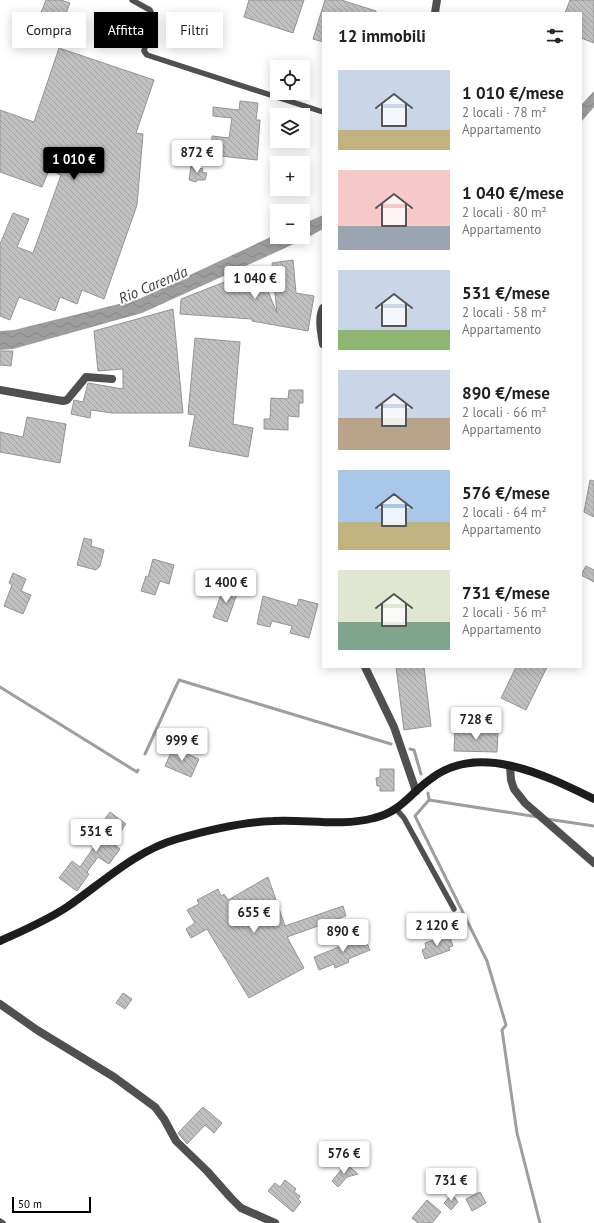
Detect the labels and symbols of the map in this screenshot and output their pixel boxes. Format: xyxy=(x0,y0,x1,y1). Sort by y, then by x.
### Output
pin: 872 € xyxy=(169,140,225,174)
pin: 1 010 € xyxy=(37,147,111,181)
water label: Rio Carenda xyxy=(115,261,191,308)
pin: 1 040 € xyxy=(218,266,292,300)
pin: 1 400 € xyxy=(189,570,263,604)
pin: 728 € xyxy=(448,707,504,741)
pin: 999 € xyxy=(154,728,210,762)
pin: 531 € xyxy=(68,819,124,853)
pin: 655 € xyxy=(226,900,282,934)
pin: 2 120 € xyxy=(400,913,474,947)
pin: 890 € xyxy=(315,919,371,953)
pin: 576 € xyxy=(316,1141,372,1175)
pin: 731 € xyxy=(423,1168,479,1202)
scale bar xyxy=(12,1195,91,1214)

